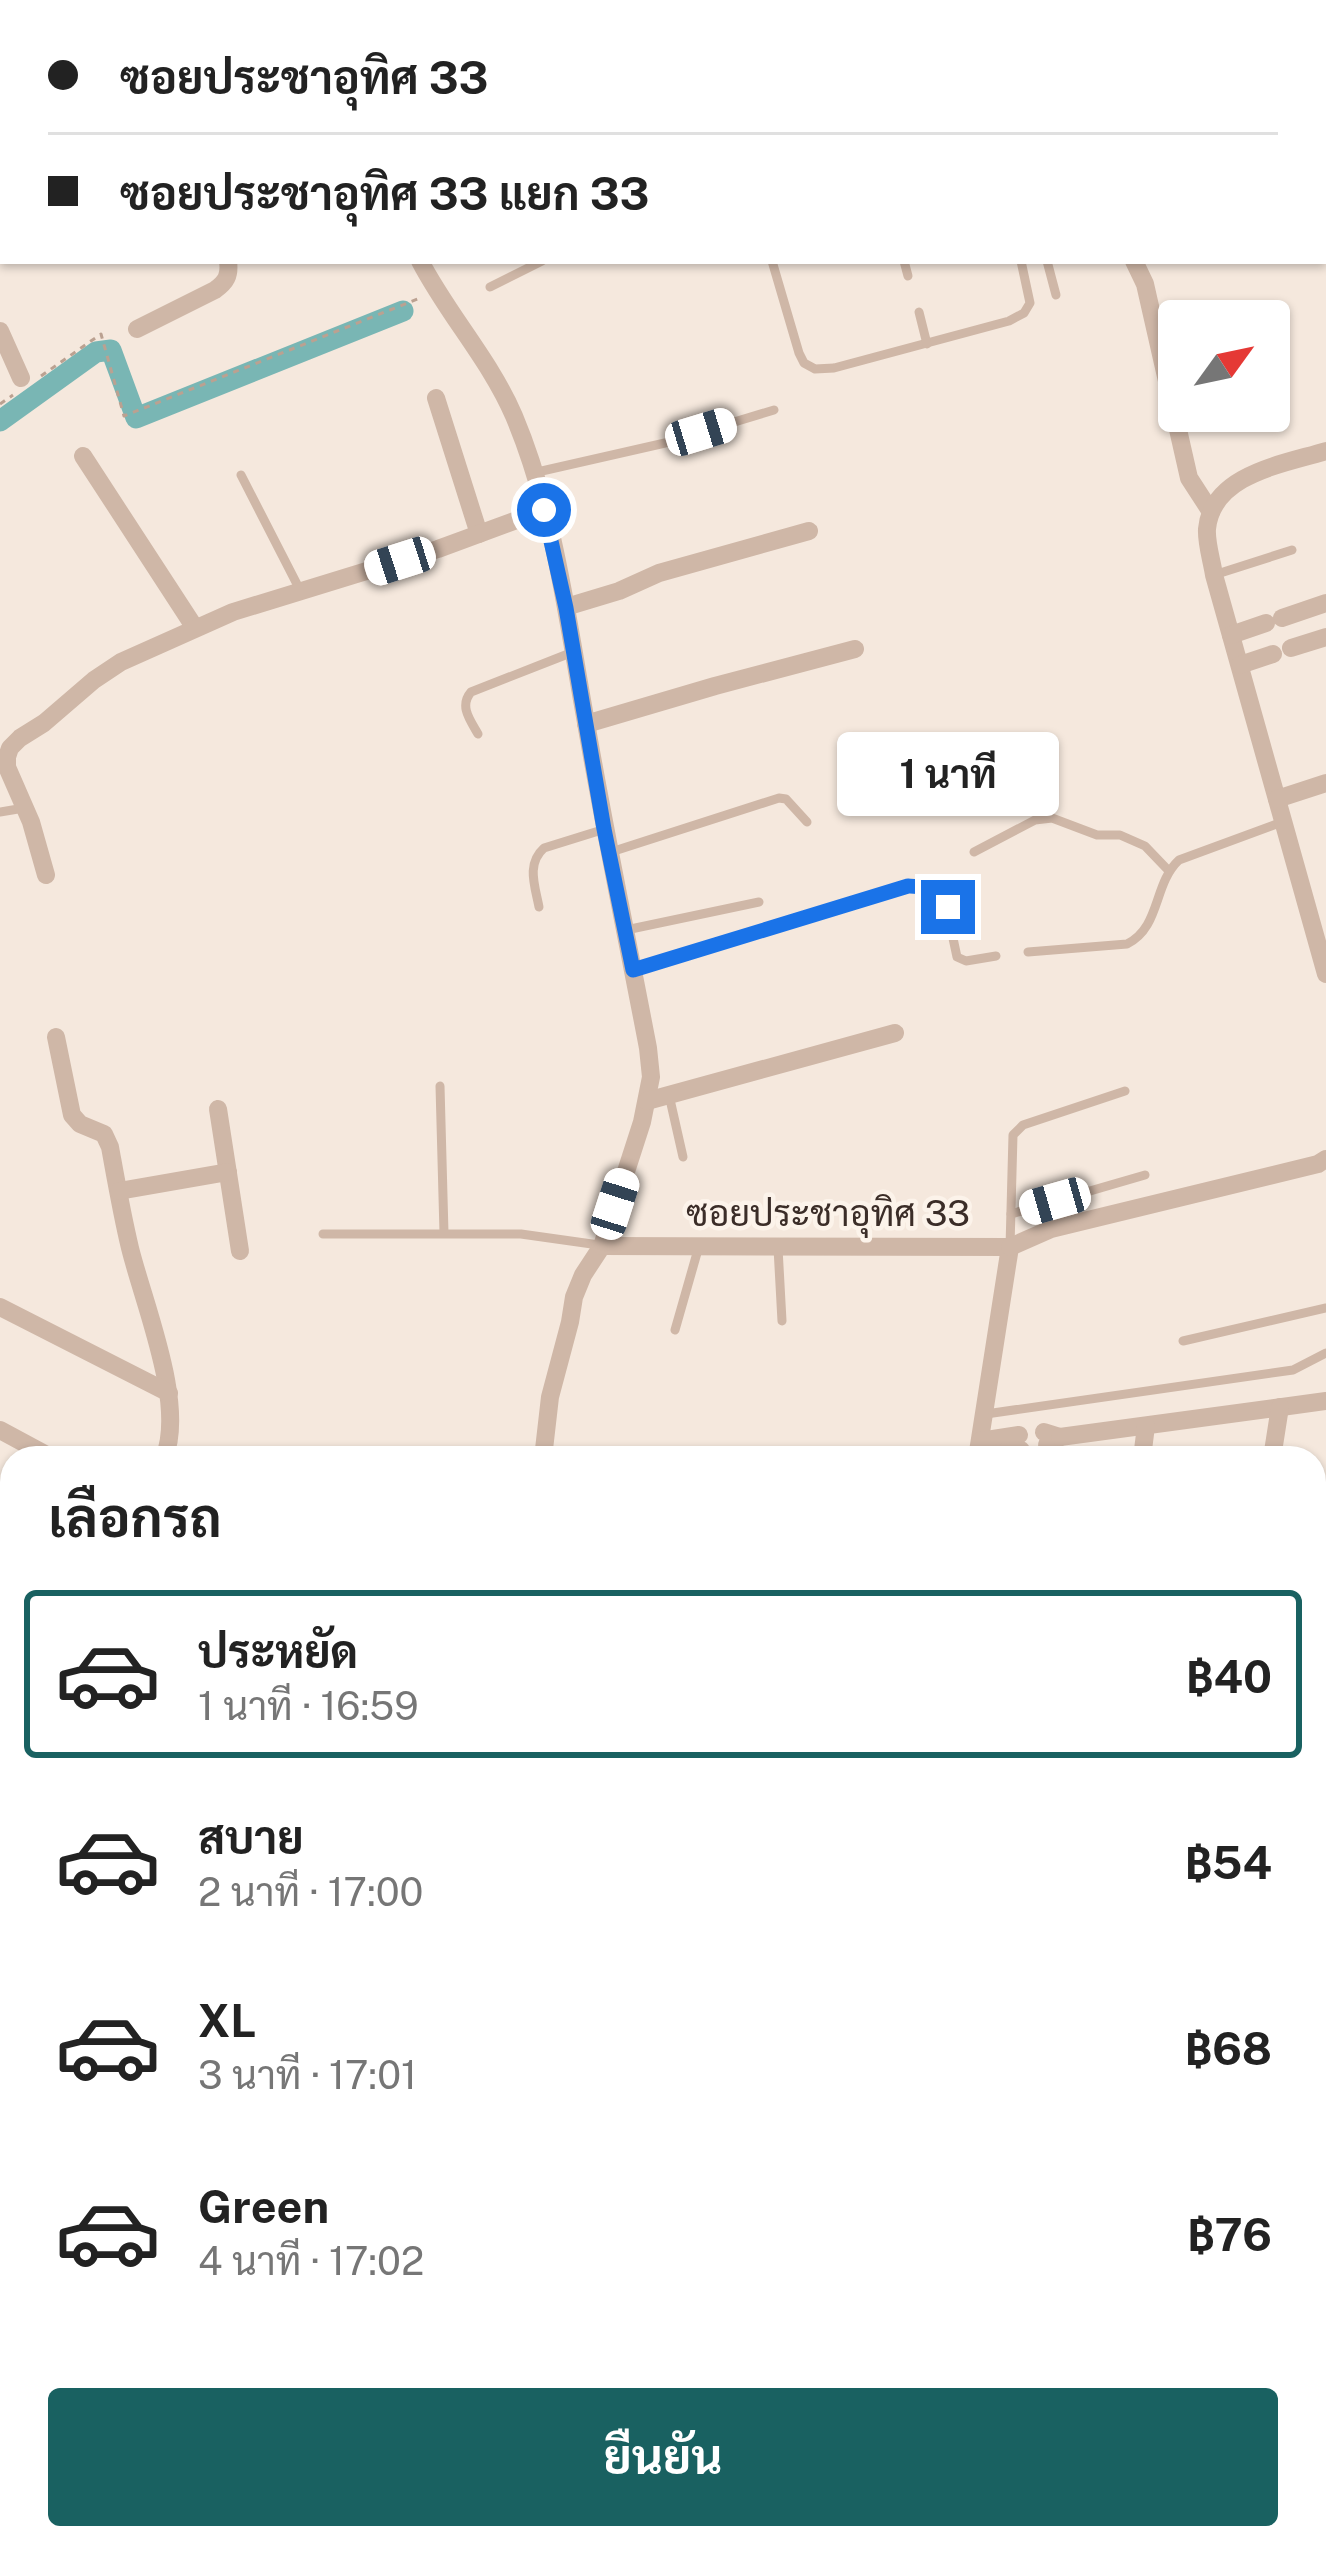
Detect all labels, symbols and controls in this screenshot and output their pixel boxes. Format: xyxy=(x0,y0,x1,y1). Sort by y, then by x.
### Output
text: ซอยประชาอุทิศ 33 xyxy=(120,51,488,104)
text: ซอยประชาอุทิศ 33 แยก 33 xyxy=(120,167,649,220)
north arrow xyxy=(1158,300,1290,432)
map controls xyxy=(1158,300,1290,432)
car xyxy=(661,404,741,460)
route start xyxy=(517,483,571,537)
car xyxy=(360,533,440,589)
callout: 1 นาที xyxy=(837,733,1059,817)
text: 1 นาที xyxy=(899,751,997,797)
route end xyxy=(921,880,975,934)
car xyxy=(587,1164,643,1244)
car xyxy=(1015,1174,1095,1228)
street label: ซอยประชาอุทิศ 33 xyxy=(686,1192,970,1238)
text: เลือกรถ xyxy=(48,1486,222,1549)
icon: car xyxy=(54,1620,162,1728)
text: ประหยัด xyxy=(198,1625,358,1678)
text: ฿40 xyxy=(1186,1650,1272,1703)
text: 1 นาที · 16:59 xyxy=(198,1683,419,1729)
icon: car xyxy=(54,1806,162,1914)
text: สบาย xyxy=(198,1811,304,1864)
text: ฿54 xyxy=(1185,1836,1272,1889)
text: 2 นาที · 17:00 xyxy=(198,1869,423,1915)
icon: car xyxy=(54,1992,162,2100)
text: XL xyxy=(198,1994,256,2047)
text: ฿68 xyxy=(1185,2022,1272,2075)
text: 3 นาที · 17:01 xyxy=(198,2052,417,2098)
icon: car xyxy=(54,2178,162,2286)
text: Green xyxy=(198,2180,329,2233)
text: ฿76 xyxy=(1187,2208,1272,2261)
text: 4 นาที · 17:02 xyxy=(198,2238,424,2284)
button: ยืนยัน xyxy=(48,2388,1278,2526)

